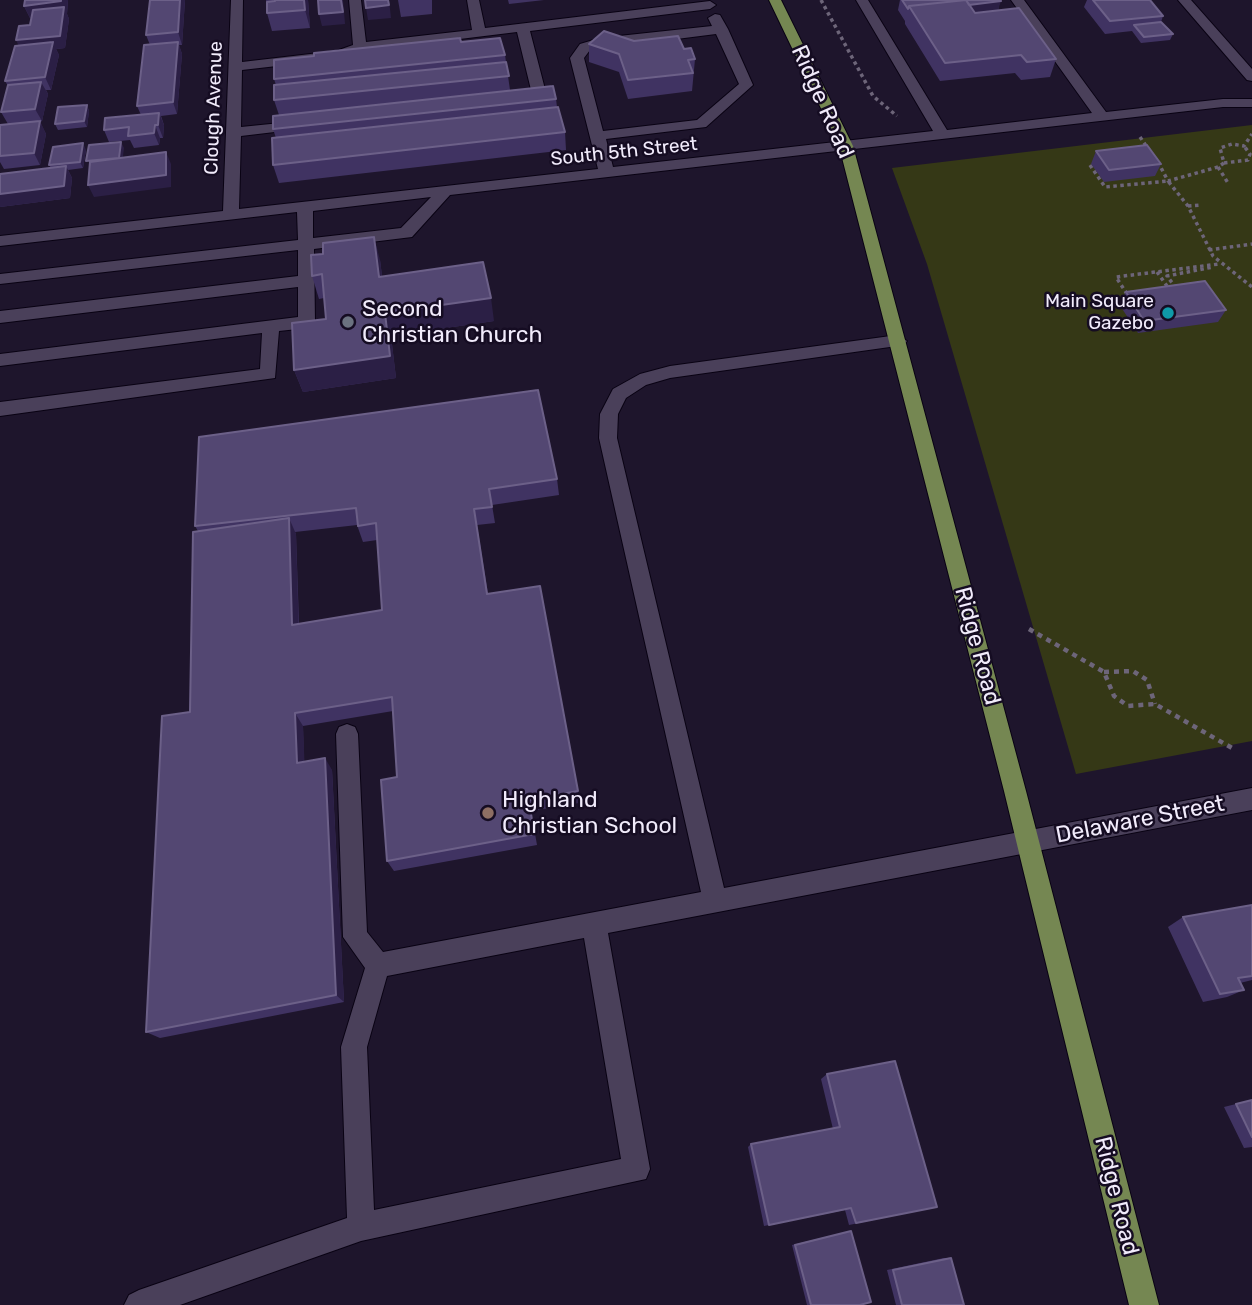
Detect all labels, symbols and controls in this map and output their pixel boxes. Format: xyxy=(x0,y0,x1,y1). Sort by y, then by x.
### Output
street label: Clough Avenue xyxy=(200,41,228,175)
street label: Ridge Road xyxy=(785,41,859,163)
street label: South 5th Street xyxy=(549,133,699,171)
place label: Main Square Gazebo xyxy=(1045,291,1154,335)
place label: Second Christian Church xyxy=(362,295,543,349)
marker: Main Square Gazebo xyxy=(1160,305,1176,321)
marker: Second Christian Church xyxy=(340,314,356,330)
street label: Ridge Road xyxy=(948,584,1006,708)
place label: Highland Christian School xyxy=(502,786,677,840)
street label: Delaware Street xyxy=(1053,790,1227,850)
marker: Highland Christian School xyxy=(480,805,496,821)
street label: Ridge Road xyxy=(1088,1134,1144,1258)

